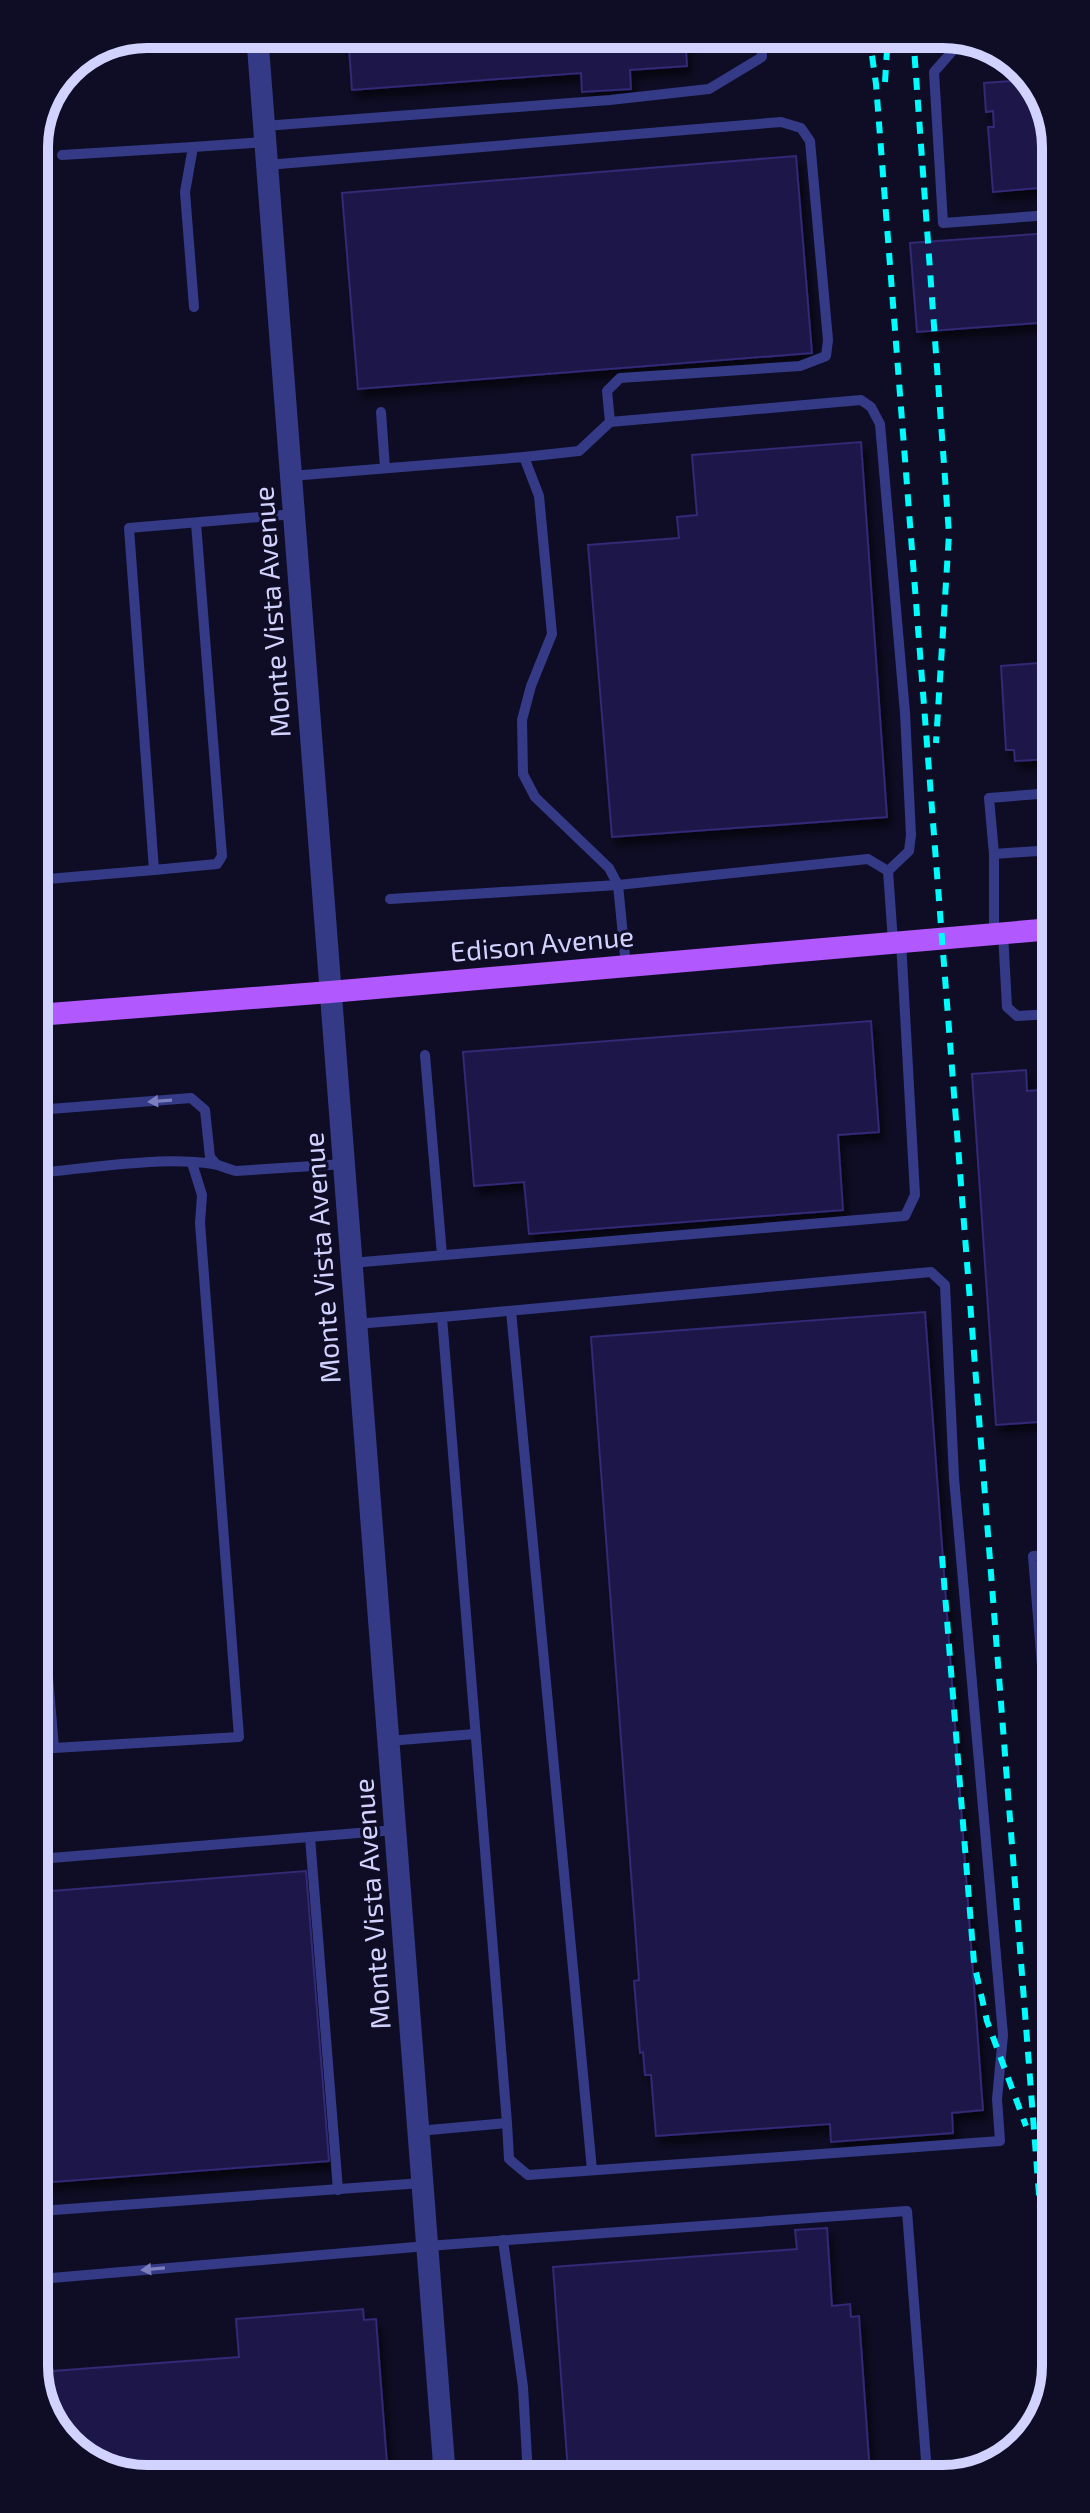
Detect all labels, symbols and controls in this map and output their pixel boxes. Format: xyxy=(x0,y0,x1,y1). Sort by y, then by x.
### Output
street label: Monte Vista Avenue xyxy=(245,485,297,739)
street label: Edison Avenue xyxy=(449,918,635,968)
one-way arrow xyxy=(147,1095,172,1108)
street label: Monte Vista Avenue xyxy=(295,1131,347,1385)
street label: Monte Vista Avenue xyxy=(345,1777,397,2031)
one-way arrow xyxy=(140,2263,165,2276)

